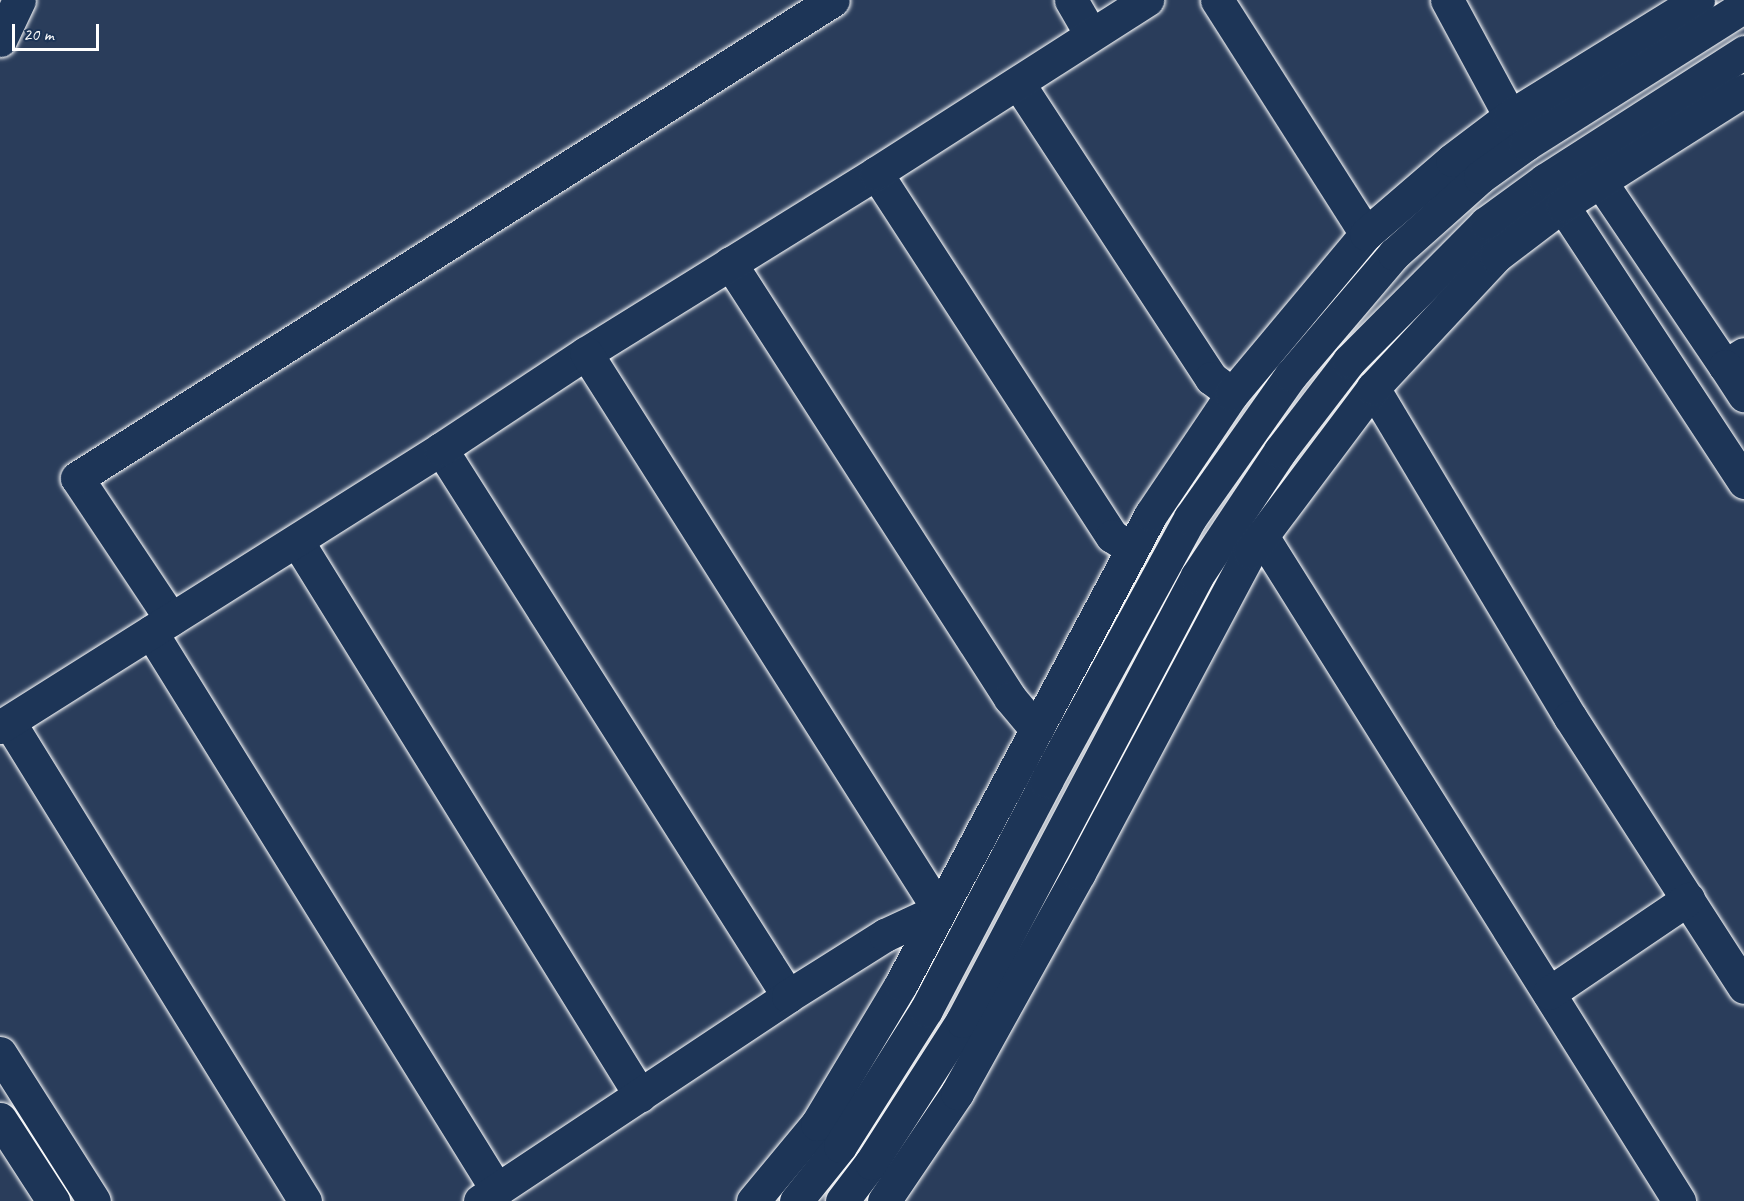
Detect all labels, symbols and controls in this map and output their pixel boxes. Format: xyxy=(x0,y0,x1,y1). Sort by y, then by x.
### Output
scale bar xyxy=(15,12,102,50)
text: 20 m xyxy=(23,23,54,45)

